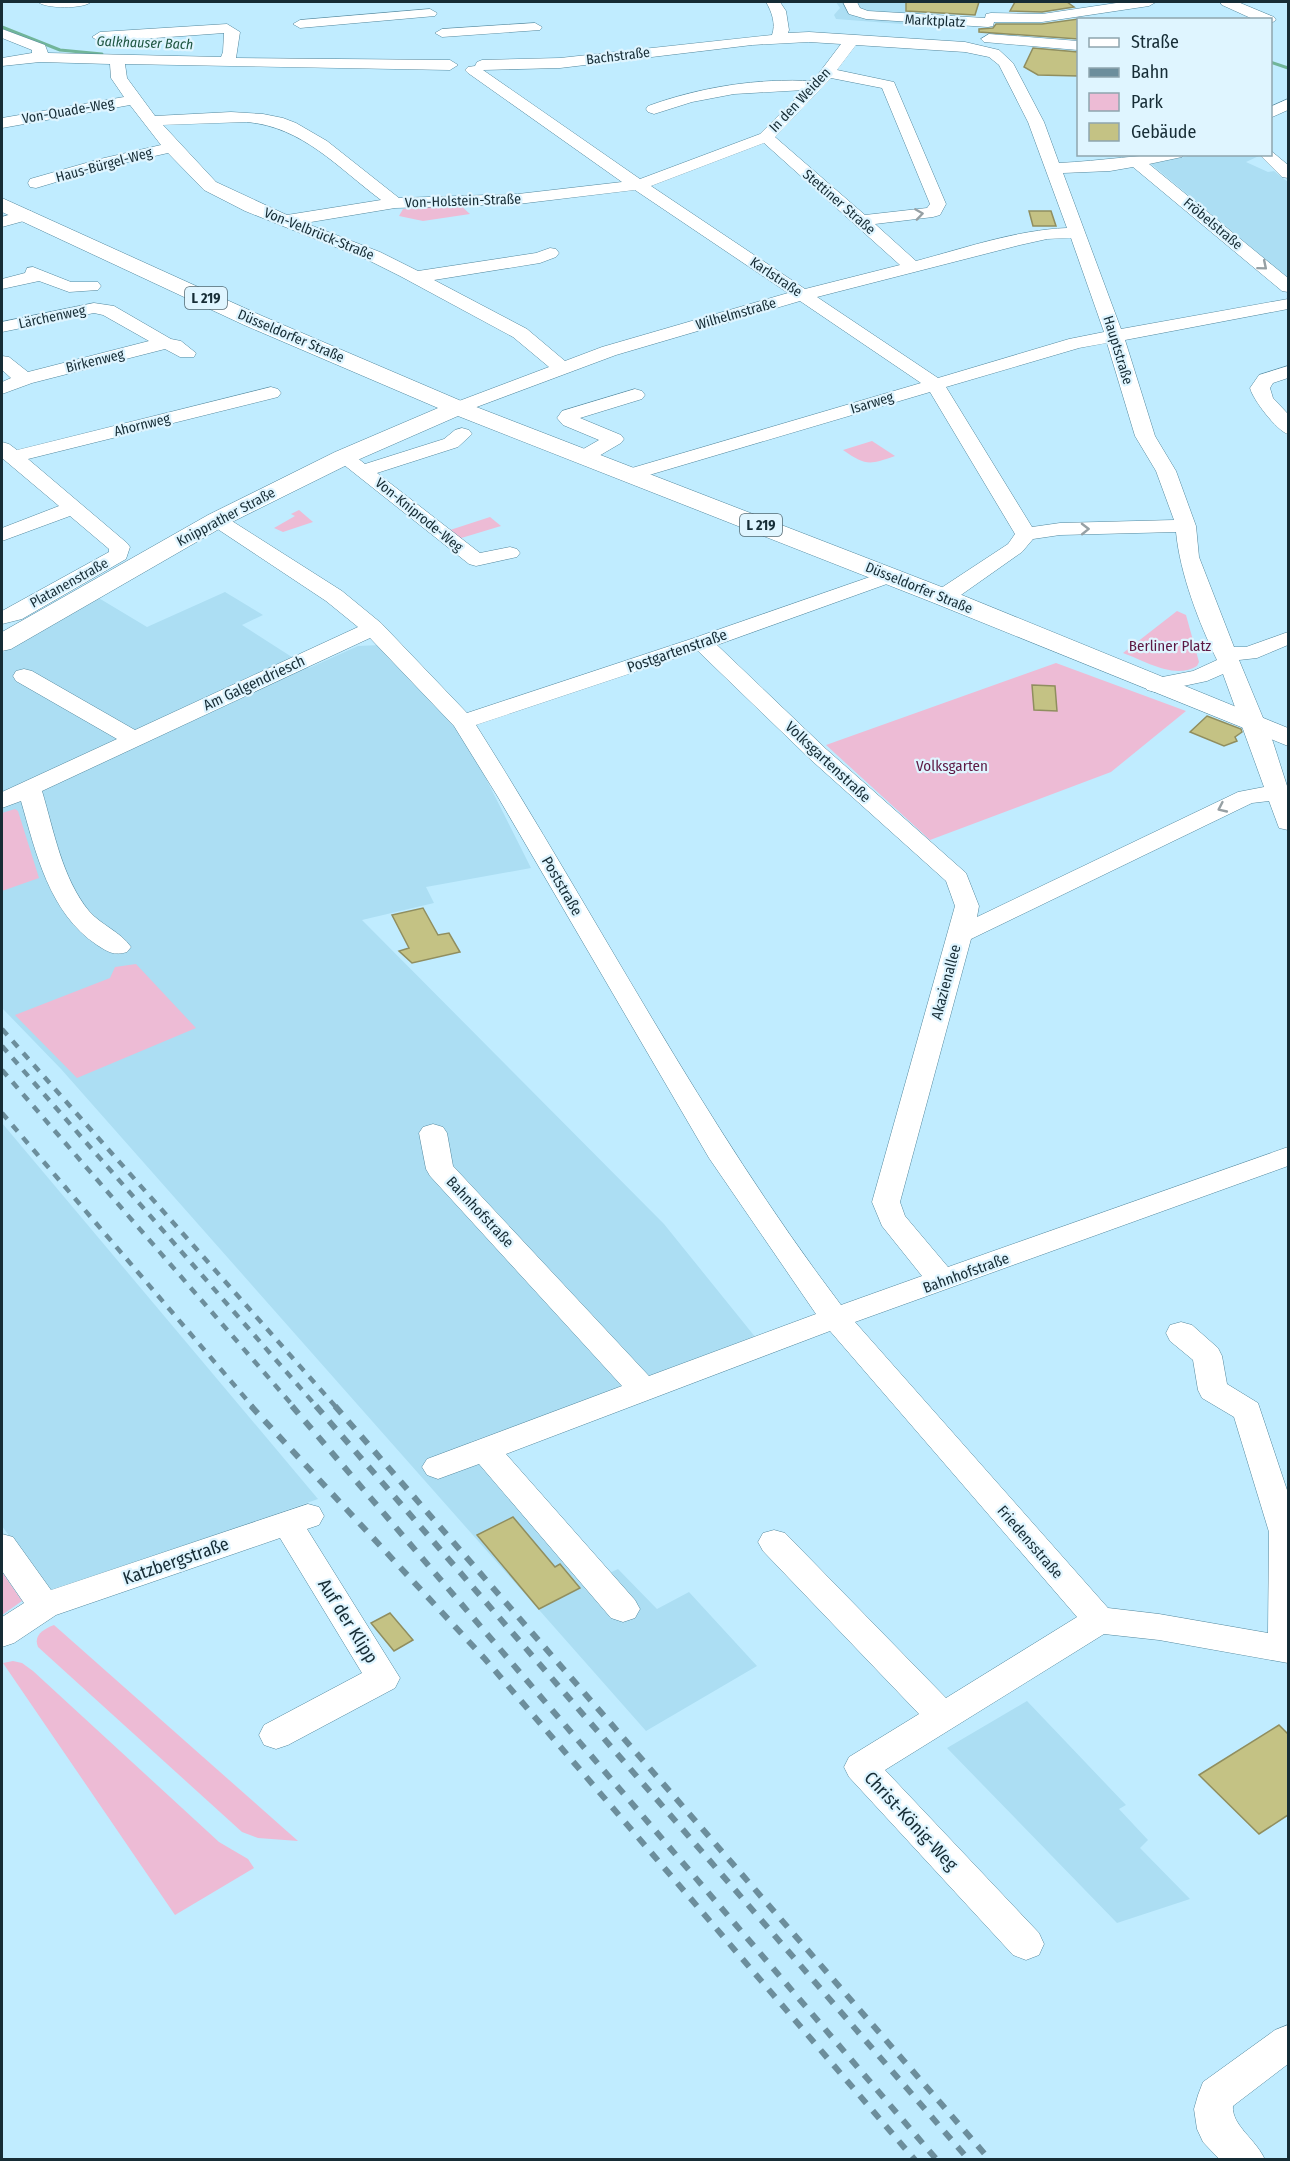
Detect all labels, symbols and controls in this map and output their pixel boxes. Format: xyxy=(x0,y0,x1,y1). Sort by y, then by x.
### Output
street label: Marktplatz xyxy=(904,11,966,31)
legend xyxy=(1077,18,1272,156)
text: Straße xyxy=(1131,31,1179,53)
water label: Galkhauser Bach xyxy=(96,33,194,53)
street label: Bachstraße xyxy=(585,44,651,68)
text: Bahn xyxy=(1131,61,1169,83)
street label: In den Weiden xyxy=(766,64,834,136)
text: Park xyxy=(1131,91,1164,113)
street label: Von-Quade-Weg xyxy=(21,94,116,127)
text: Gebäude xyxy=(1131,121,1197,143)
street label: Haus-Bürgel-Weg xyxy=(54,144,154,186)
street label: Stettiner Straße xyxy=(799,166,879,238)
street label: Von-Holstein-Straße xyxy=(405,190,521,212)
street label: Fröbelstraße xyxy=(1180,194,1246,254)
street label: Von-Velbrück-Straße xyxy=(261,204,377,264)
one-way arrow xyxy=(915,208,924,221)
street label: Karlstraße xyxy=(747,253,805,301)
one-way arrow xyxy=(1256,259,1267,270)
road number: L 219 xyxy=(185,287,227,309)
street label: Wilhelmstraße xyxy=(694,294,778,334)
street label: Lärchenweg xyxy=(17,302,87,332)
street label: Düsseldorfer Straße xyxy=(235,306,347,366)
street label: Hauptstraße xyxy=(1099,314,1137,386)
street label: Birkenweg xyxy=(64,345,126,376)
street label: Isarweg xyxy=(848,388,896,418)
street label: Ahornweg xyxy=(112,410,172,440)
street label: Von-Kniprode-Weg xyxy=(372,474,467,556)
street label: Knipprather Straße xyxy=(174,484,278,550)
road number: L 219 xyxy=(740,514,782,536)
one-way arrow xyxy=(1080,522,1089,535)
street label: Platanenstraße xyxy=(27,554,111,612)
street label: Düsseldorfer Straße xyxy=(863,559,975,617)
street label: Postgartenstraße xyxy=(625,625,729,677)
park label: Berliner Platz xyxy=(1129,637,1211,655)
street label: Am Galgendriesch xyxy=(200,652,308,714)
street label: Volksgartenstraße xyxy=(781,718,875,806)
park label: Volksgarten xyxy=(916,757,988,775)
one-way arrow xyxy=(1218,801,1229,813)
street label: Poststraße xyxy=(538,853,586,919)
street label: Akazienallee xyxy=(927,943,965,1021)
street label: Bahnhofstraße xyxy=(443,1173,517,1251)
street label: Bahnhofstraße xyxy=(920,1249,1012,1297)
street label: Friedensstraße xyxy=(993,1502,1067,1582)
street label: Katzbergstraße xyxy=(120,1533,232,1589)
street label: Auf der Klipp xyxy=(313,1575,383,1667)
street label: Christ-König-Weg xyxy=(860,1767,963,1875)

